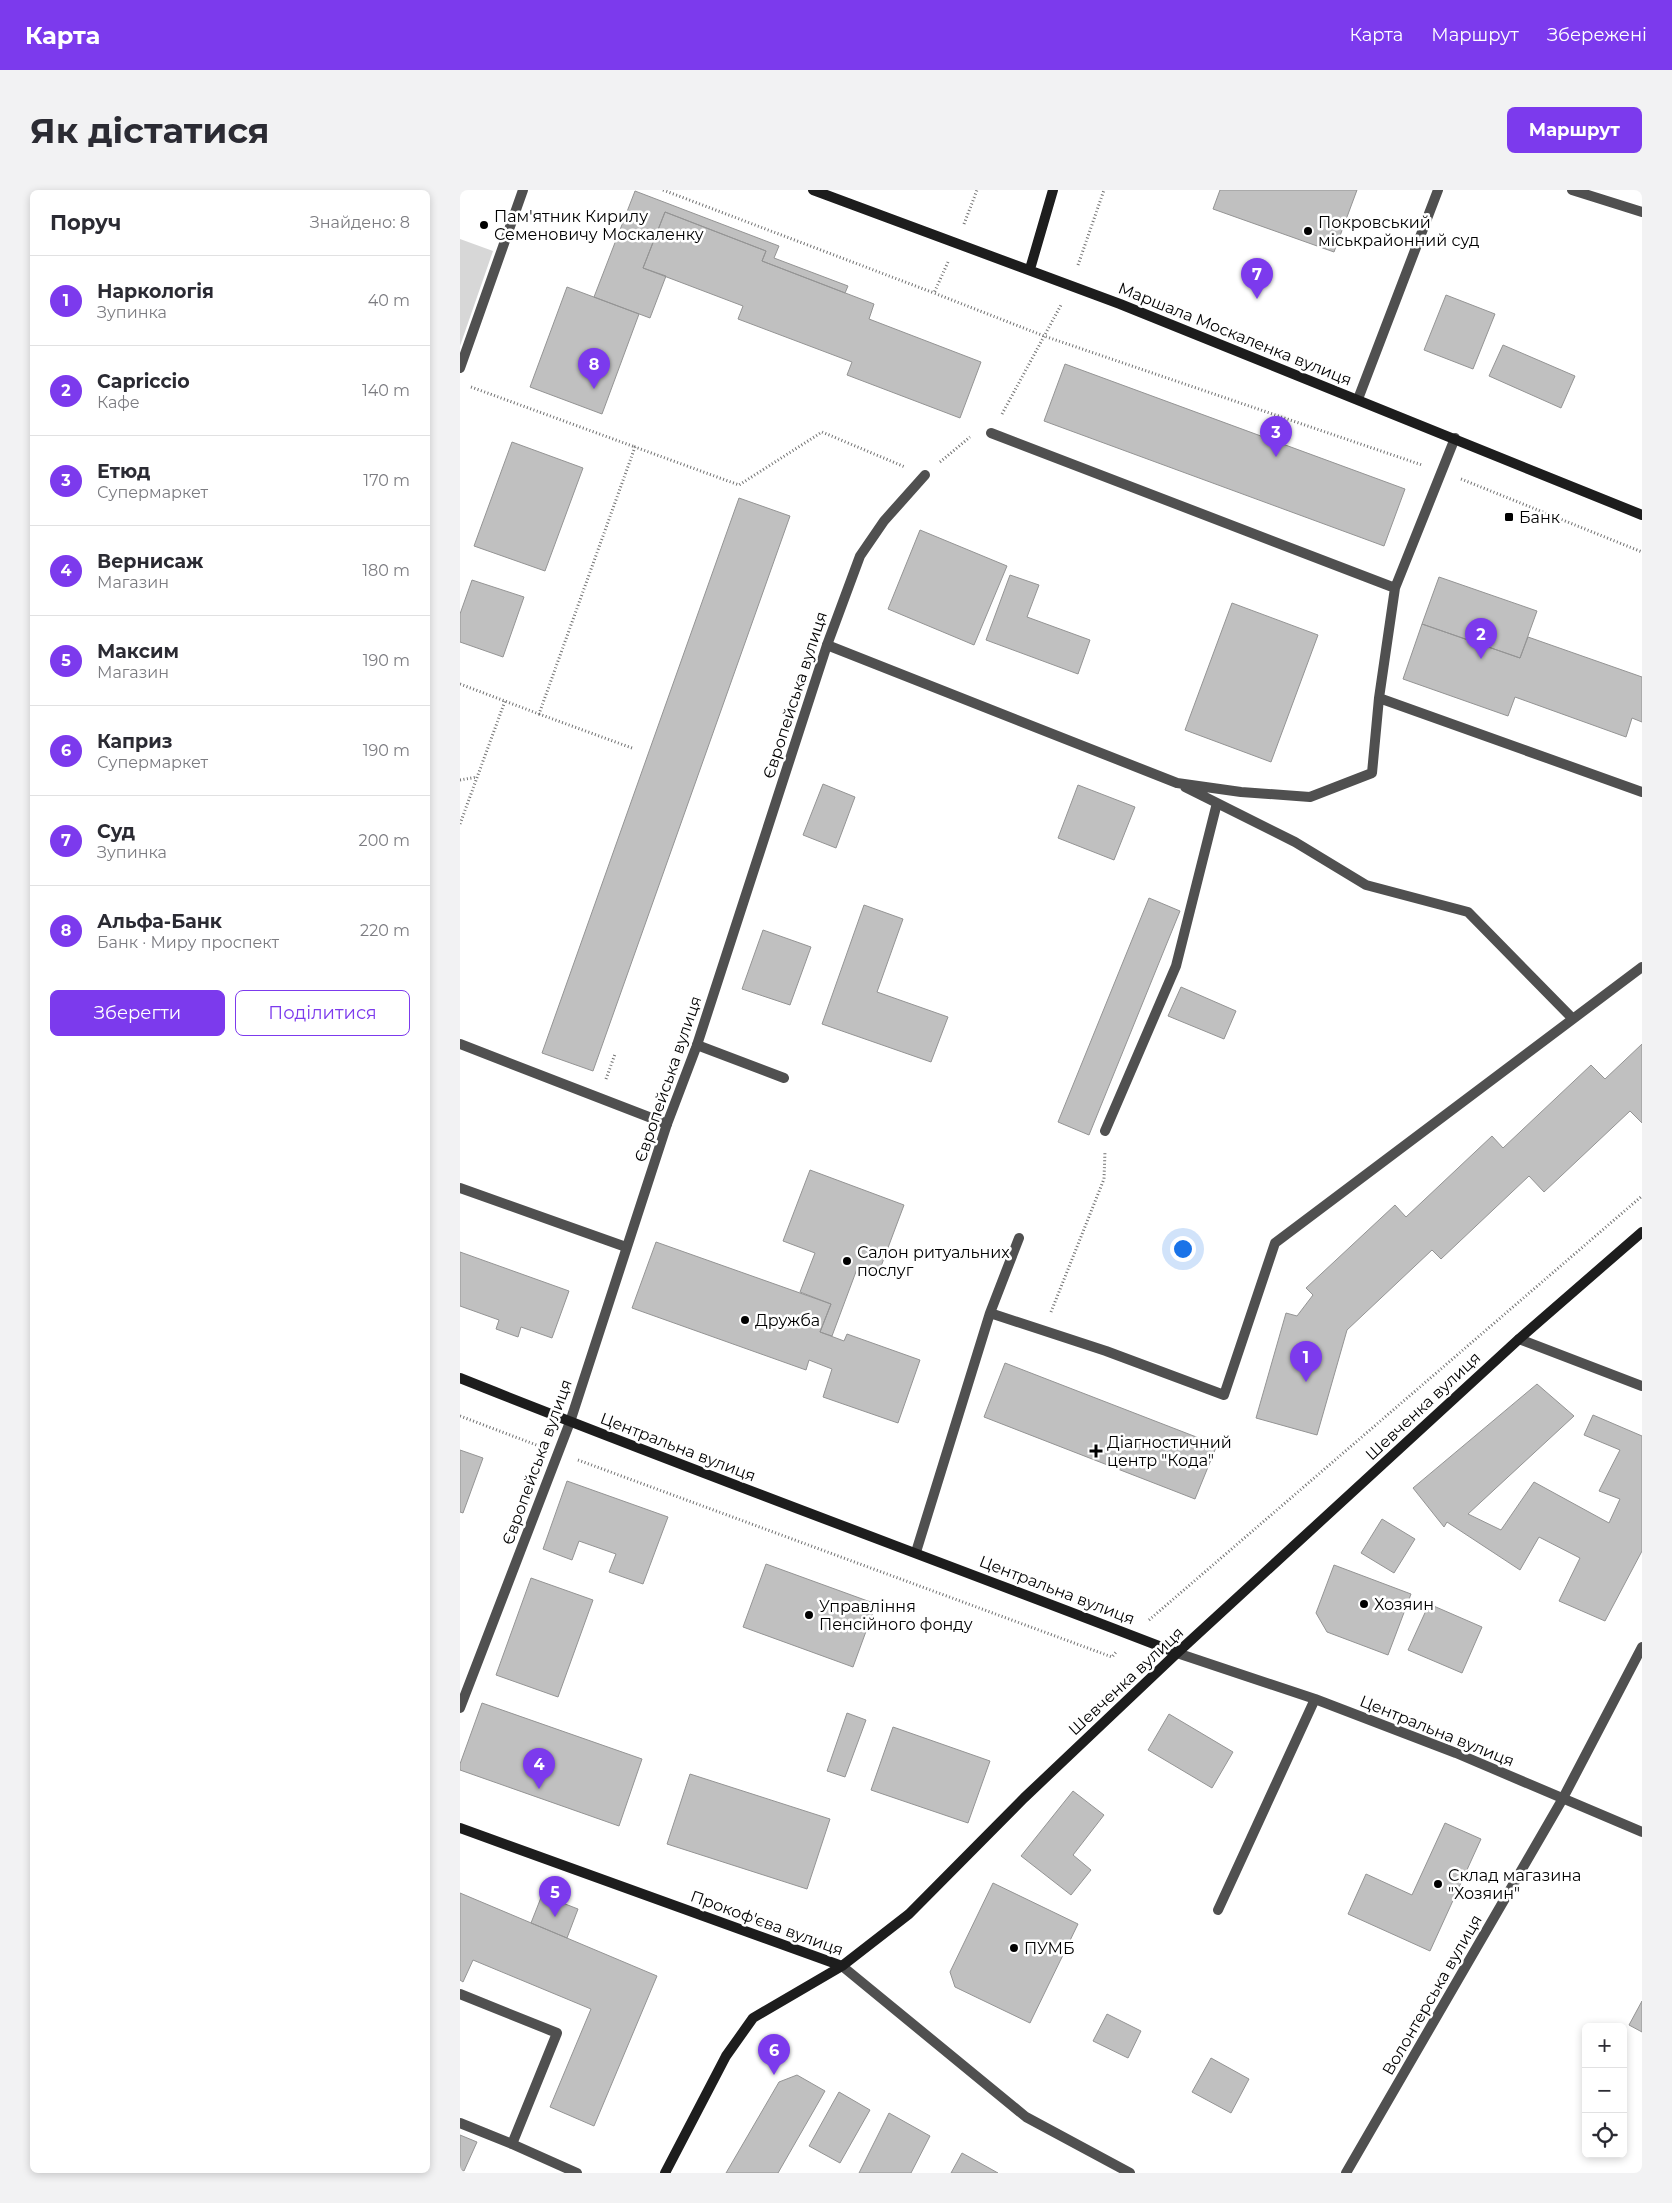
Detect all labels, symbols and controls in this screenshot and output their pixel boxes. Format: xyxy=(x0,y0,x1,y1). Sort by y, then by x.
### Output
text: Карта xyxy=(25,21,100,50)
text: Карта xyxy=(1350,24,1403,46)
text: Маршрут xyxy=(1431,24,1519,46)
text: Збережені xyxy=(1547,24,1647,46)
button: Маршрут xyxy=(1507,107,1642,153)
text: Як дістатися xyxy=(30,109,270,152)
place label: Пам'ятник Кирилу Семеновичу Москаленку xyxy=(494,207,704,244)
text: Поруч xyxy=(50,210,121,235)
text: Знайдено: 8 xyxy=(310,213,410,232)
place label: Покровський міськрайонний суд xyxy=(1318,213,1479,250)
marker: Пам'ятник Кирилу Семеновичу Москаленку xyxy=(478,219,490,231)
marker: Покровський міськрайонний суд xyxy=(1302,225,1314,237)
pin: 7 xyxy=(1241,258,1273,299)
street label: Маршала Москаленка вулиця xyxy=(1115,278,1355,390)
text: Наркологія xyxy=(97,280,214,303)
text: 1 xyxy=(63,291,69,310)
text: 40 m xyxy=(368,291,410,310)
text: Зупинка xyxy=(97,303,167,322)
pin: 8 xyxy=(578,348,610,389)
text: Capriccio xyxy=(97,370,190,393)
text: 2 xyxy=(61,381,71,400)
text: 140 m xyxy=(362,381,410,400)
text: Кафе xyxy=(97,393,140,412)
pin: 3 xyxy=(1260,416,1292,457)
text: Етюд xyxy=(97,460,150,483)
text: 3 xyxy=(61,471,71,490)
text: 170 m xyxy=(363,471,410,490)
text: Супермаркет xyxy=(97,483,208,502)
place label: Банк xyxy=(1519,508,1561,527)
marker: Банк xyxy=(1503,511,1515,523)
text: Вернисаж xyxy=(97,550,203,573)
text: 4 xyxy=(60,561,72,580)
text: 180 m xyxy=(362,561,410,580)
text: Магазин xyxy=(97,573,169,592)
street label: Європейська вулиця xyxy=(759,609,831,781)
pin: 2 xyxy=(1465,618,1497,659)
text: Максим xyxy=(97,640,179,663)
text: 5 xyxy=(61,651,71,670)
text: 190 m xyxy=(363,651,410,670)
text: Магазин xyxy=(97,663,169,682)
text: Каприз xyxy=(97,730,172,753)
text: 6 xyxy=(61,741,71,760)
text: 190 m xyxy=(363,741,410,760)
text: Супермаркет xyxy=(97,753,208,772)
text: Суд xyxy=(97,820,135,843)
text: 7 xyxy=(61,831,71,850)
text: 200 m xyxy=(359,831,410,850)
text: Зупинка xyxy=(97,843,167,862)
text: Альфа-Банк xyxy=(97,910,222,933)
text: 8 xyxy=(61,921,71,940)
text: 220 m xyxy=(360,921,410,940)
text: Банк · Миру проспект xyxy=(97,933,279,952)
button: Зберегти xyxy=(50,990,225,1036)
button: Поділитися xyxy=(235,990,410,1036)
street label: Європейська вулиця xyxy=(631,993,705,1165)
your location xyxy=(1170,1236,1196,1262)
place label: Салон ритуальних послуг xyxy=(857,1243,1010,1280)
marker: Салон ритуальних послуг xyxy=(841,1255,853,1267)
place label: Дружба xyxy=(755,1311,820,1330)
marker: Дружба xyxy=(739,1314,751,1326)
pin: 1 xyxy=(1290,1341,1322,1382)
street label: Шевченка вулиця xyxy=(1362,1348,1484,1464)
street label: Європейська вулиця xyxy=(498,1377,576,1547)
street label: Центральна вулиця xyxy=(598,1409,758,1485)
place label: Діагностичний центр "Кода" xyxy=(1107,1433,1232,1470)
marker: Діагностичний центр "Кода" xyxy=(1089,1444,1103,1458)
street label: Центральна вулиця xyxy=(977,1552,1137,1628)
place label: Хозяин xyxy=(1374,1595,1434,1614)
place label: Управління Пенсійного фонду xyxy=(819,1597,973,1634)
marker: Хозяин xyxy=(1358,1598,1370,1610)
marker: Управління Пенсійного фонду xyxy=(803,1609,815,1621)
street label: Шевченка вулиця xyxy=(1065,1623,1187,1739)
street label: Центральна вулиця xyxy=(1357,1691,1517,1771)
pin: 4 xyxy=(523,1748,555,1789)
place label: Склад магазина "Хозяин" xyxy=(1448,1866,1581,1903)
pin: 5 xyxy=(539,1876,571,1917)
marker: Склад магазина "Хозяин" xyxy=(1432,1878,1444,1890)
street label: Прокоф'єва вулиця xyxy=(688,1886,846,1960)
street label: Волонтерська вулиця xyxy=(1378,1911,1486,2079)
place label: ПУМБ xyxy=(1024,1939,1075,1958)
marker: ПУМБ xyxy=(1008,1942,1020,1954)
map controls xyxy=(1582,2023,1627,2158)
button: + xyxy=(1582,2023,1627,2068)
pin: 6 xyxy=(758,2034,790,2075)
button: − xyxy=(1582,2068,1627,2113)
button: locate xyxy=(1582,2113,1627,2158)

